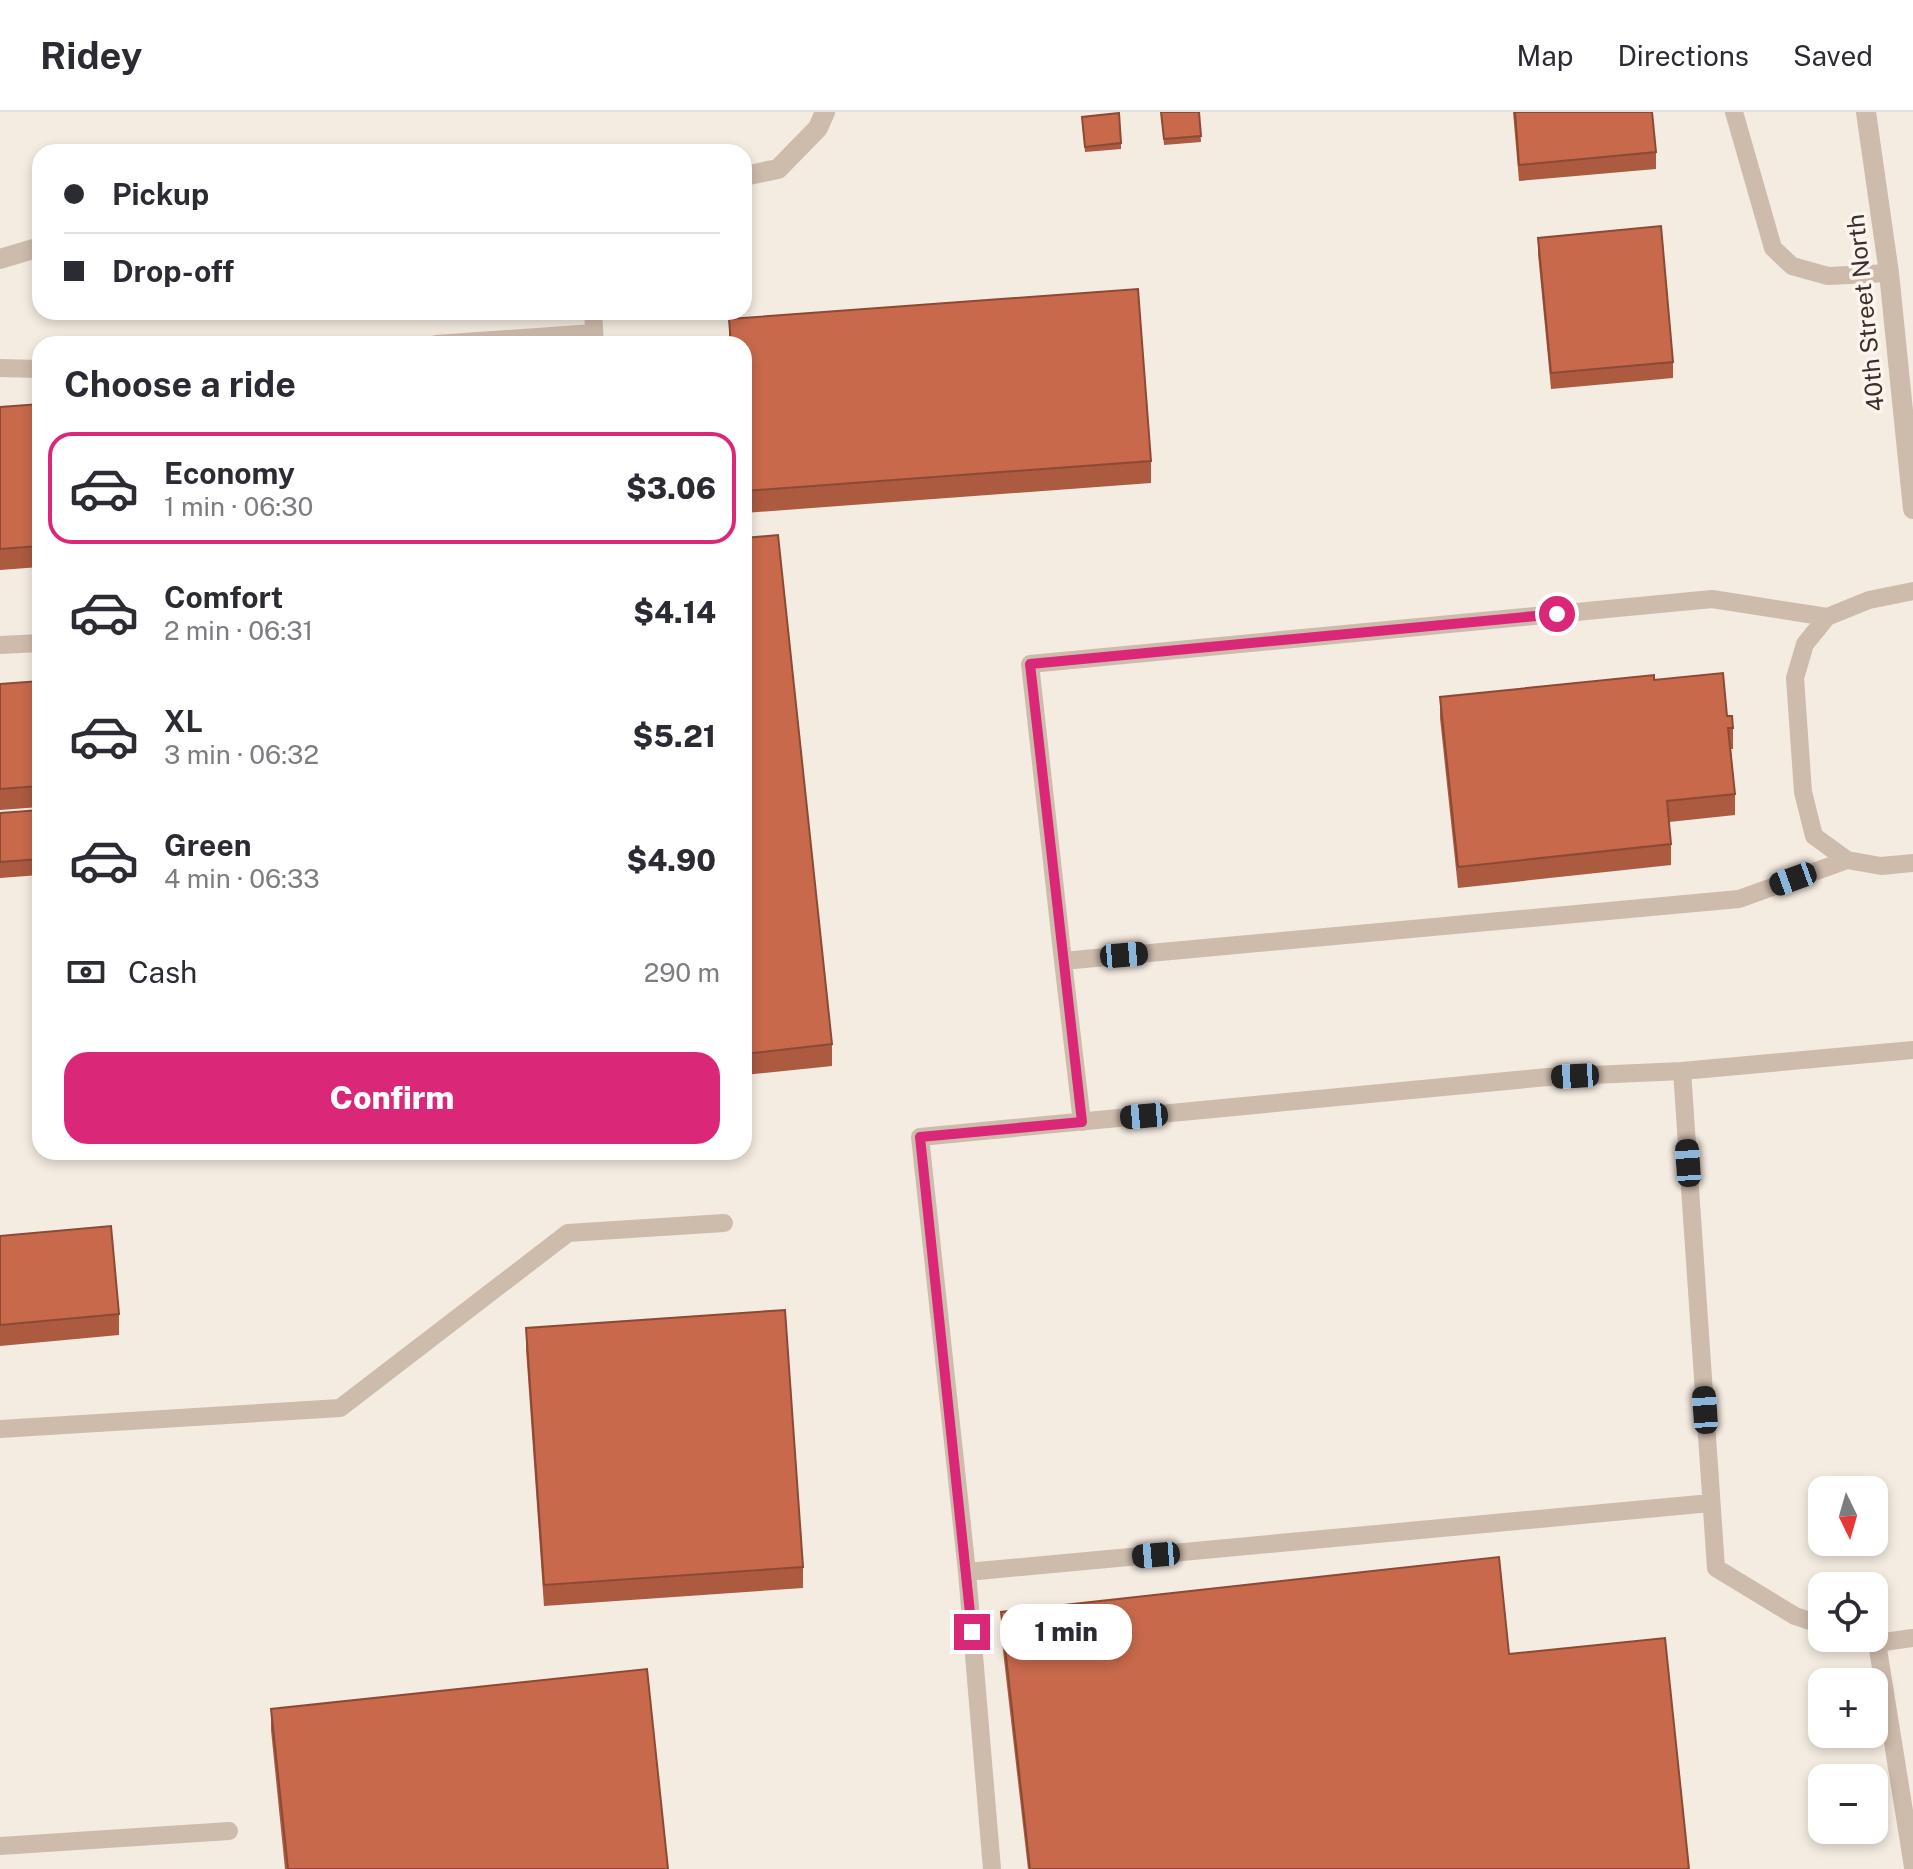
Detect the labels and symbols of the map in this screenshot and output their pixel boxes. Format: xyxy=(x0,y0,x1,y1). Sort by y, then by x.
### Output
street label: 40th Street North xyxy=(1841,213,1889,413)
route start xyxy=(1539,596,1575,632)
car xyxy=(1766,860,1820,898)
car xyxy=(1099,941,1149,969)
car xyxy=(1550,1063,1600,1089)
car xyxy=(1119,1102,1169,1130)
car xyxy=(1674,1138,1702,1188)
car xyxy=(1691,1385,1719,1435)
north arrow xyxy=(1808,1476,1888,1556)
car xyxy=(1131,1541,1181,1569)
callout: 1 min xyxy=(1000,1604,1132,1660)
route end xyxy=(954,1614,990,1650)

